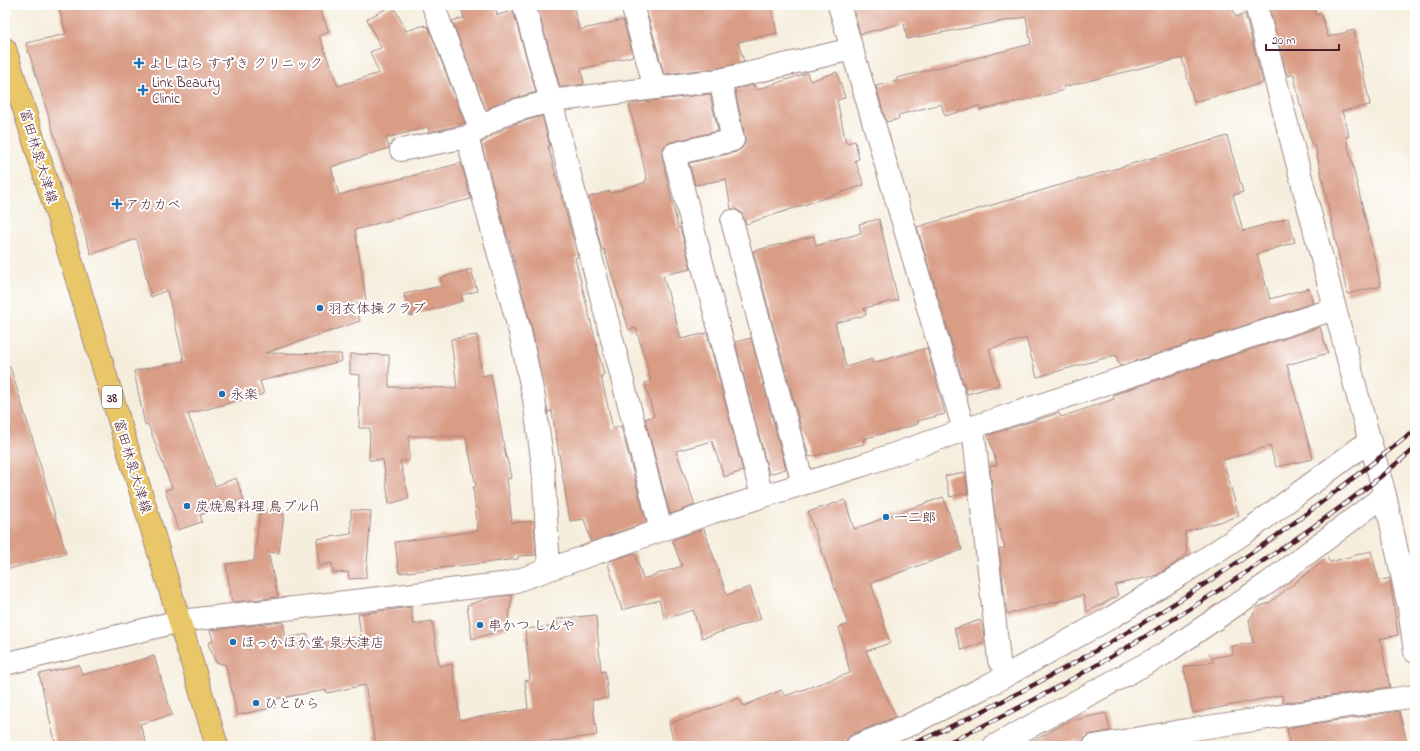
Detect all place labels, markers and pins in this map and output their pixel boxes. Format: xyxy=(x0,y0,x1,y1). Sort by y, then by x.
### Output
place label: よしはら すずき クリニック xyxy=(148,54,323,75)
marker: よしはら すずき クリニック xyxy=(133,57,145,69)
place label: Link Beauty Clinic xyxy=(152,73,220,110)
marker: Link Beauty Clinic xyxy=(137,84,149,96)
place label: アカカベ xyxy=(125,195,181,216)
marker: アカカベ xyxy=(112,199,122,209)
place label: 羽衣体操クラブ xyxy=(328,299,426,320)
marker: 羽衣体操クラブ xyxy=(315,303,325,313)
place label: 永楽 xyxy=(230,385,258,406)
marker: 永楽 xyxy=(217,389,227,399)
place label: 炭焼鳥料理 鳥プルA xyxy=(195,497,318,518)
marker: 炭焼鳥料理 鳥プルA xyxy=(182,501,192,511)
place label: 一二郎 xyxy=(894,508,936,529)
marker: 一二郎 xyxy=(881,512,891,522)
place label: 串かつ しんや xyxy=(488,616,576,637)
marker: 串かつ しんや xyxy=(475,620,485,630)
place label: ほっかほか堂 泉大津店 xyxy=(241,633,385,654)
marker: ほっかほか堂 泉大津店 xyxy=(228,637,238,647)
place label: ひとひら xyxy=(264,694,320,715)
marker: ひとひら xyxy=(251,698,261,708)

